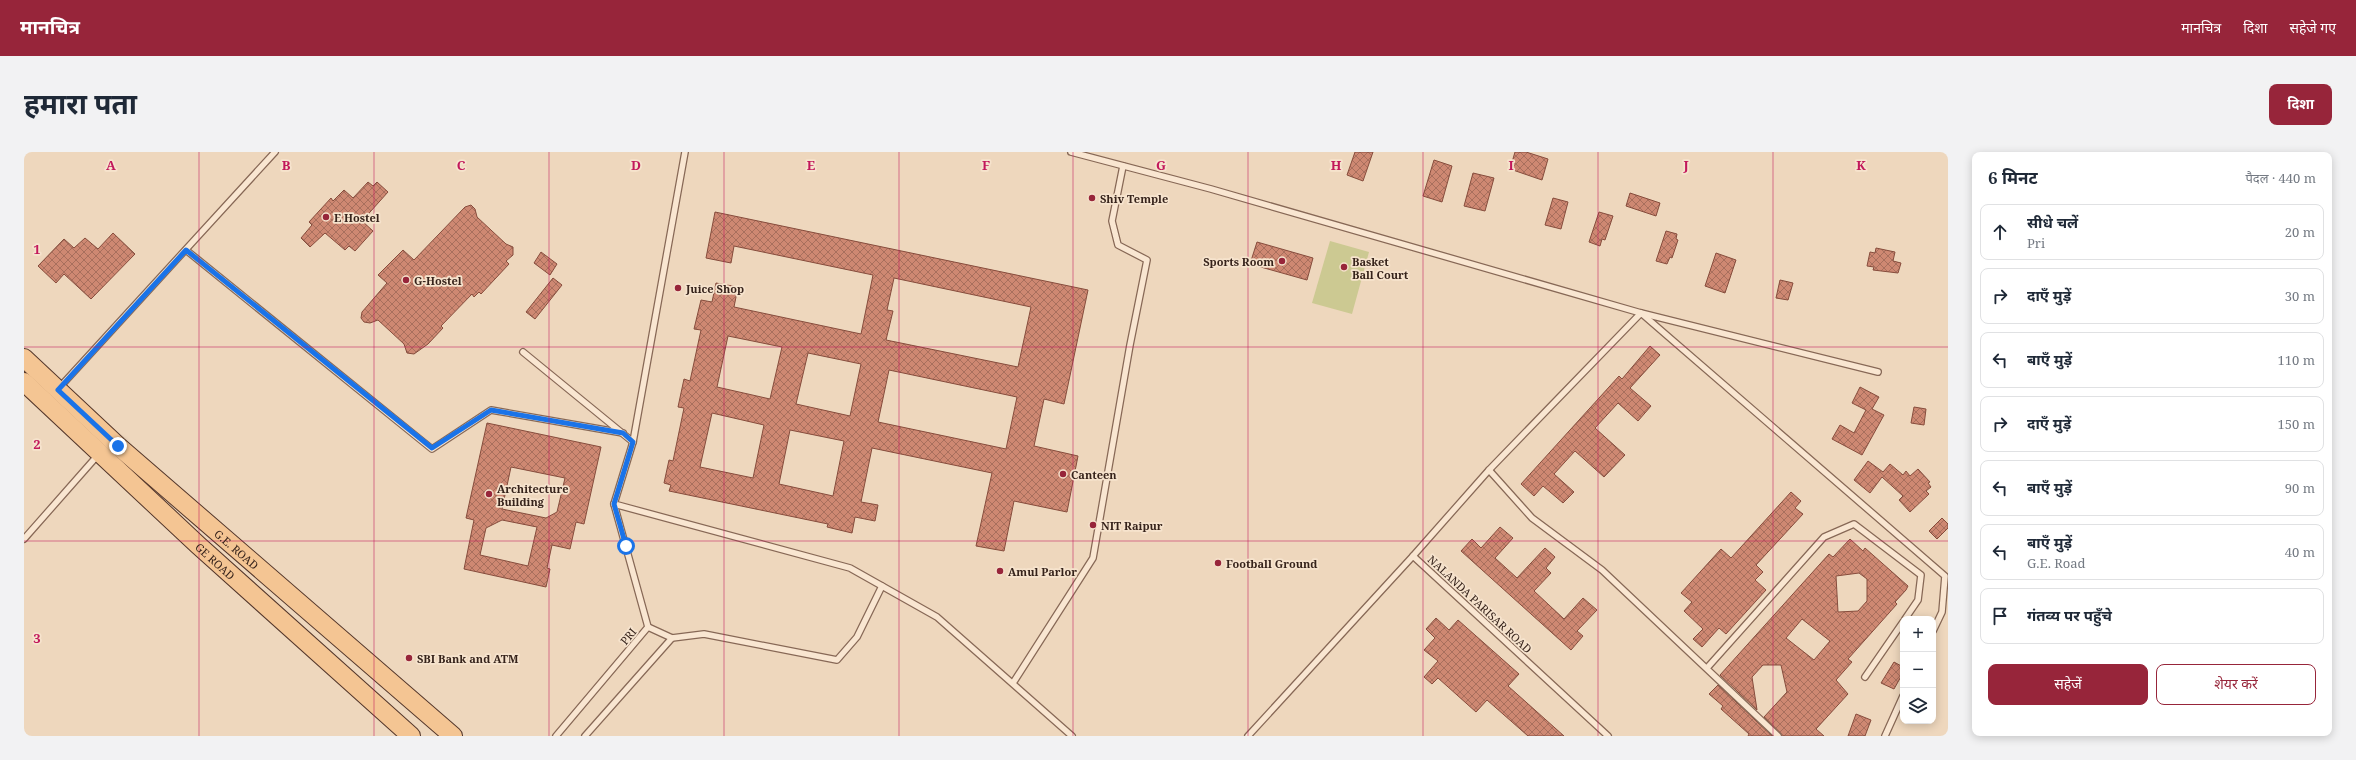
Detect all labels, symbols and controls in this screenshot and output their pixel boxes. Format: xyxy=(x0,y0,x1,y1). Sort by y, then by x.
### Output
text: मानचित्र xyxy=(20,14,80,40)
text: मानचित्र xyxy=(2181,18,2221,37)
text: दिशा xyxy=(2243,18,2267,37)
text: सहेजे गए xyxy=(2289,18,2336,37)
text: हमारा पता xyxy=(24,84,137,122)
button: दिशा xyxy=(2269,84,2332,125)
text: A xyxy=(106,156,116,174)
text: B xyxy=(282,156,291,174)
text: C xyxy=(457,156,466,174)
text: D xyxy=(631,156,641,174)
text: E xyxy=(807,156,816,174)
text: F xyxy=(982,156,990,174)
text: G xyxy=(1156,156,1166,174)
text: H xyxy=(1331,156,1342,174)
text: I xyxy=(1508,156,1514,174)
text: J xyxy=(1682,156,1689,174)
text: K xyxy=(1856,156,1866,174)
text: 6 मिनट xyxy=(1988,166,2038,189)
text: पैदल · 440 m xyxy=(2245,169,2316,187)
place label: Shiv Temple xyxy=(1100,191,1168,206)
marker: Shiv Temple xyxy=(1087,193,1097,203)
place label: E Hostel xyxy=(334,210,380,225)
marker: E Hostel xyxy=(321,212,331,222)
text: सीधे चलें xyxy=(2027,212,2078,232)
icon: ahead xyxy=(1989,221,2011,243)
text: 20 m xyxy=(2285,223,2315,241)
text: Pri xyxy=(2027,234,2045,252)
text: 1 xyxy=(33,240,41,258)
place label: Sports Room xyxy=(1203,254,1274,269)
place label: Basket Ball Court xyxy=(1352,254,1409,282)
marker: Sports Room xyxy=(1277,256,1287,266)
marker: Basket Ball Court xyxy=(1339,262,1349,272)
place label: G-Hostel xyxy=(414,273,462,288)
marker: G-Hostel xyxy=(401,275,411,285)
place label: Juice Shop xyxy=(685,281,744,296)
marker: Juice Shop xyxy=(673,283,683,293)
icon: right xyxy=(1989,285,2011,307)
text: दाएँ मुड़ें xyxy=(2027,285,2071,305)
text: 30 m xyxy=(2285,287,2315,305)
icon: left xyxy=(1989,349,2011,371)
text: बाएँ मुड़ें xyxy=(2027,349,2072,369)
text: 110 m xyxy=(2278,351,2315,369)
icon: right xyxy=(1989,413,2011,435)
text: दाएँ मुड़ें xyxy=(2027,413,2071,433)
text: 150 m xyxy=(2278,415,2315,433)
text: 2 xyxy=(33,435,41,453)
route end xyxy=(109,437,127,455)
place label: Canteen xyxy=(1071,467,1117,482)
marker: Canteen xyxy=(1058,469,1068,479)
icon: left xyxy=(1989,477,2011,499)
text: बाएँ मुड़ें xyxy=(2027,477,2072,497)
text: 90 m xyxy=(2285,479,2315,497)
place label: Architecture Building xyxy=(497,481,568,509)
marker: Architecture Building xyxy=(484,489,494,499)
place label: NIT Raipur xyxy=(1101,518,1163,533)
marker: NIT Raipur xyxy=(1088,520,1098,530)
street label: G.E. ROAD xyxy=(212,526,262,572)
text: बाएँ मुड़ें xyxy=(2027,532,2072,552)
route start xyxy=(617,537,635,555)
street label: GE ROAD xyxy=(193,539,239,582)
icon: left xyxy=(1989,541,2011,563)
text: 40 m xyxy=(2285,543,2315,561)
street label: NALANDA PARISAR ROAD xyxy=(1425,552,1535,656)
text: G.E. Road xyxy=(2027,554,2086,572)
place label: Football Ground xyxy=(1226,556,1318,571)
marker: Football Ground xyxy=(1213,558,1223,568)
place label: Amul Parlor xyxy=(1008,564,1077,579)
marker: Amul Parlor xyxy=(995,566,1005,576)
icon: arrive xyxy=(1989,605,2011,627)
text: गंतव्य पर पहुँचे xyxy=(2027,605,2112,625)
map controls xyxy=(1900,616,1936,724)
button: + xyxy=(1900,616,1936,652)
street label: PRI xyxy=(616,624,640,648)
text: 3 xyxy=(33,629,41,647)
place label: SBI Bank and ATM xyxy=(417,651,519,666)
button: − xyxy=(1900,652,1936,688)
marker: SBI Bank and ATM xyxy=(404,653,414,663)
button: सहेजें xyxy=(1988,664,2148,705)
button: शेयर करें xyxy=(2156,664,2316,705)
button: layers xyxy=(1900,688,1936,724)

